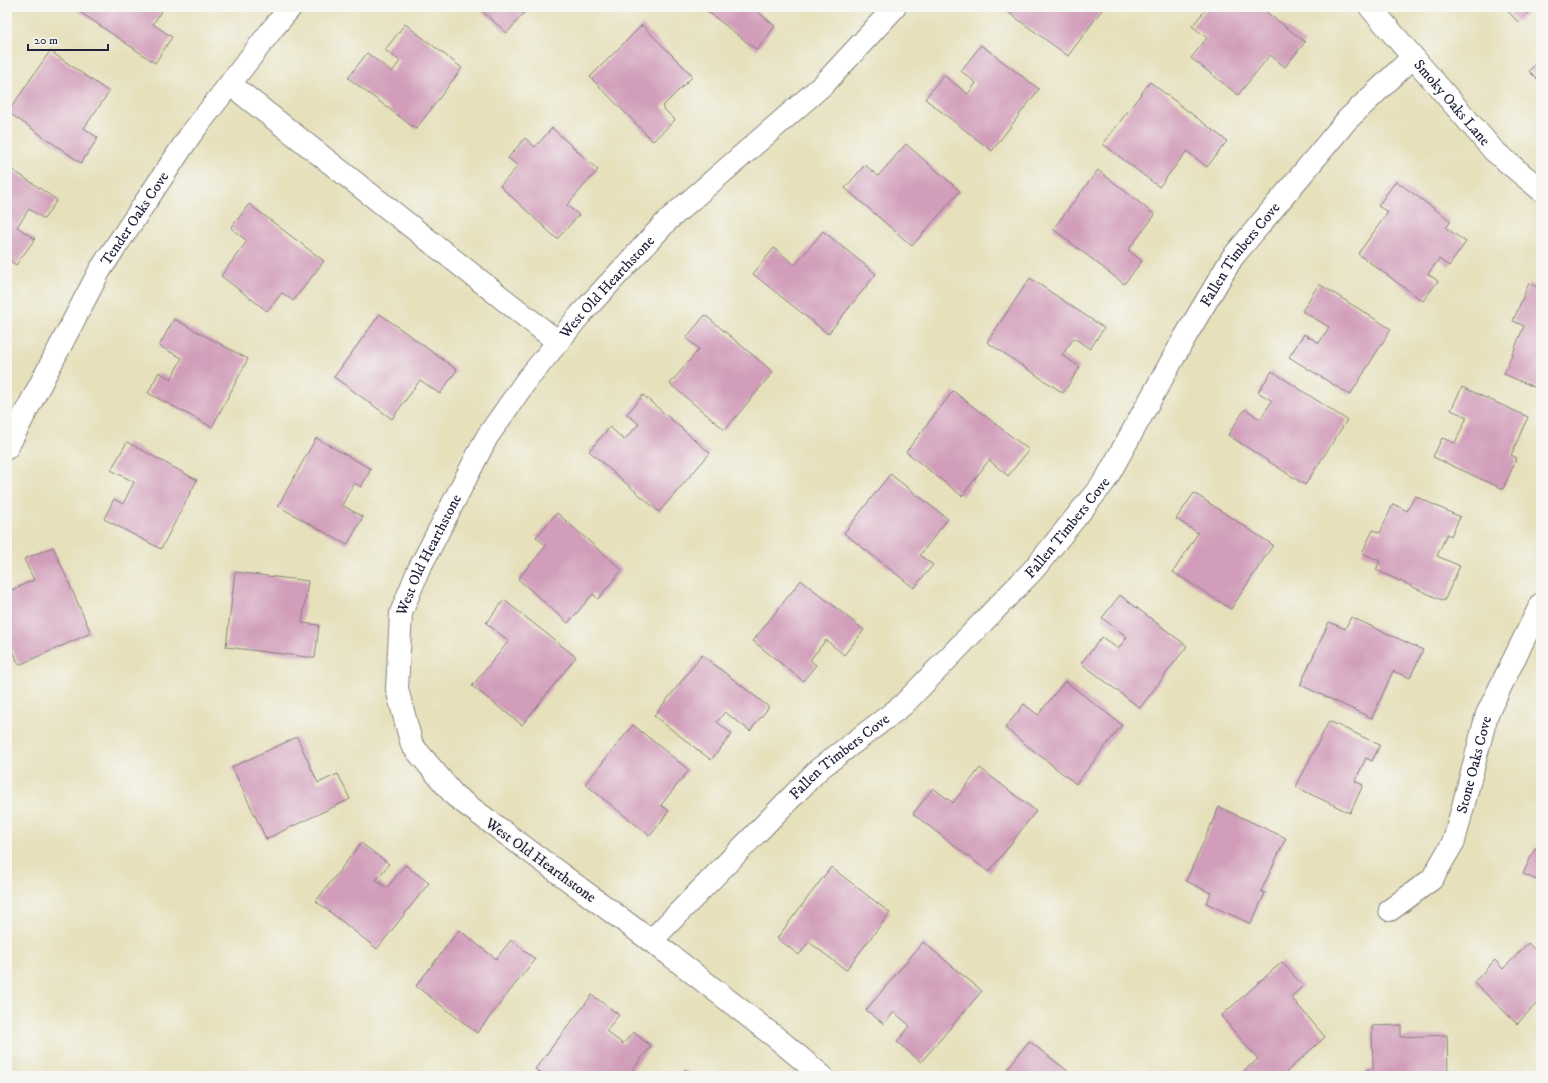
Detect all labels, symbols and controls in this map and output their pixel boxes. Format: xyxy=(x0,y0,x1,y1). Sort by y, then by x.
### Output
scale bar xyxy=(28,26,108,52)
text: 20 m xyxy=(34,33,58,48)
street label: Smoky Oaks Lane xyxy=(1409,56,1494,150)
street label: Tender Oaks Cove xyxy=(97,168,173,269)
street label: Fallen Timbers Cove xyxy=(1196,199,1284,310)
street label: West Old Hearthstone xyxy=(555,232,659,343)
street label: Fallen Timbers Cove xyxy=(1021,473,1114,583)
street label: West Old Hearthstone xyxy=(392,491,466,619)
street label: Fallen Timbers Cove xyxy=(785,710,893,804)
street label: Stone Oaks Cove xyxy=(1453,714,1496,816)
street label: West Old Hearthstone xyxy=(481,813,600,907)

